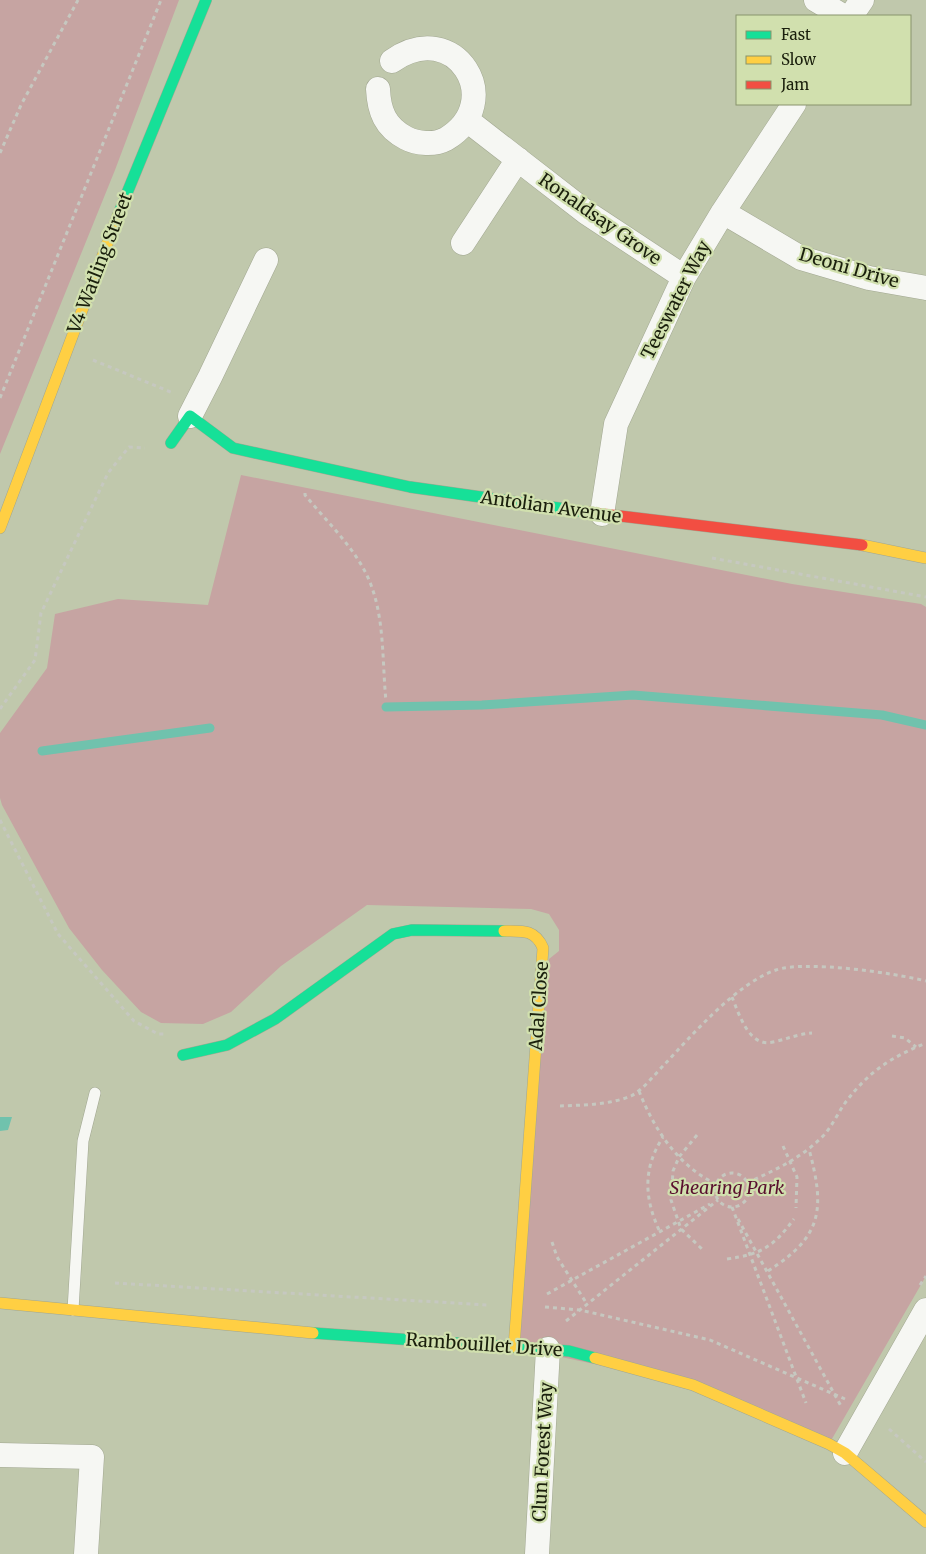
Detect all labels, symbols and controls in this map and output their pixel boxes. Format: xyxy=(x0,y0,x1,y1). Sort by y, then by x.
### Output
legend xyxy=(736,15,911,105)
text: Fast xyxy=(781,25,811,44)
text: Slow xyxy=(781,50,816,69)
text: Jam xyxy=(780,75,809,94)
street label: Ronaldsay Grove xyxy=(534,168,666,269)
street label: V4 Watling Street xyxy=(62,189,137,338)
street label: Teeswater Way xyxy=(636,236,716,363)
street label: Deoni Drive xyxy=(797,242,902,293)
street label: Antolian Avenue xyxy=(478,485,623,528)
street label: Adal Close xyxy=(524,961,553,1052)
park label: Shearing Park xyxy=(670,1176,785,1199)
street label: Rambouillet Drive xyxy=(405,1328,563,1361)
street label: Clun Forest Way xyxy=(527,1381,558,1522)

